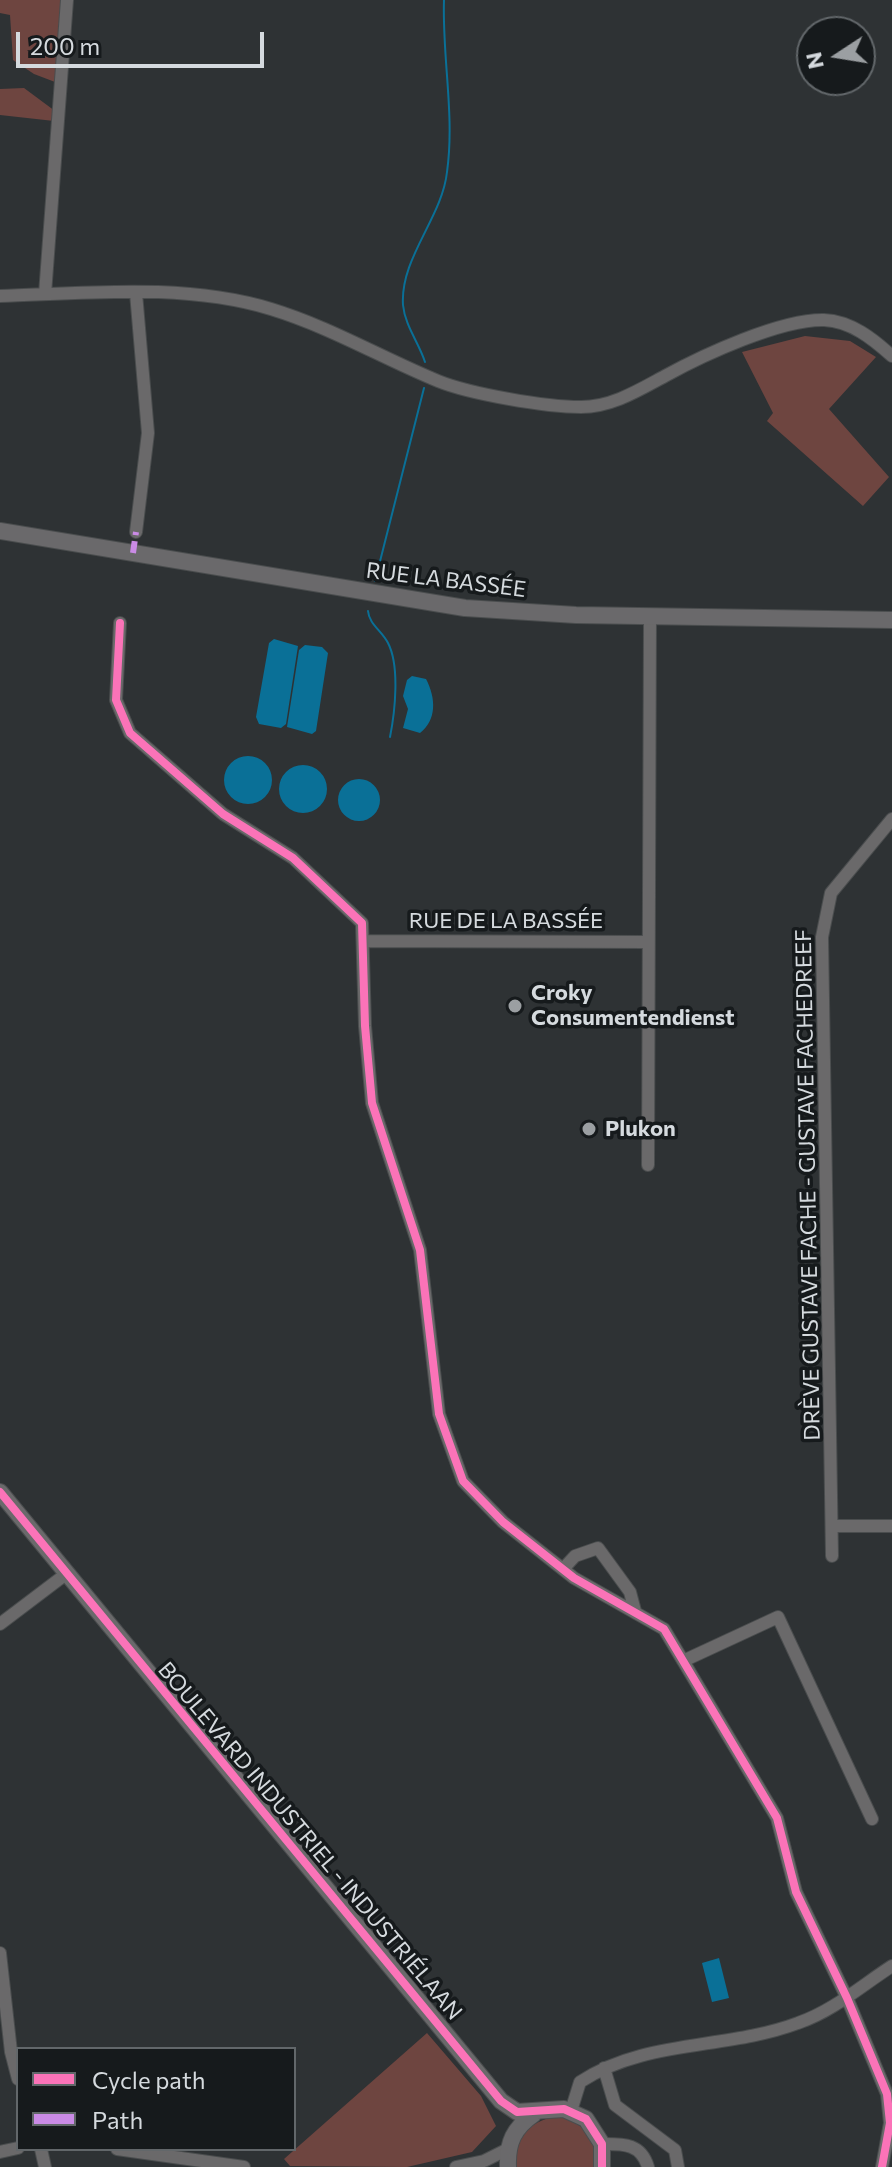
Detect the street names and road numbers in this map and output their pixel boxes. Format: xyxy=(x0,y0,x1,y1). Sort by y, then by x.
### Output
street label: RUE LA BASSÉE xyxy=(365,557,527,603)
street label: RUE DE LA BASSÉE xyxy=(409,908,603,934)
street label: DRÈVE GUSTAVE FACHE - GUSTAVE FACHEDREEF xyxy=(790,929,826,1441)
street label: BOULEVARD INDUSTRIEL - INDUSTRIÉLAAN xyxy=(152,1657,468,2025)

